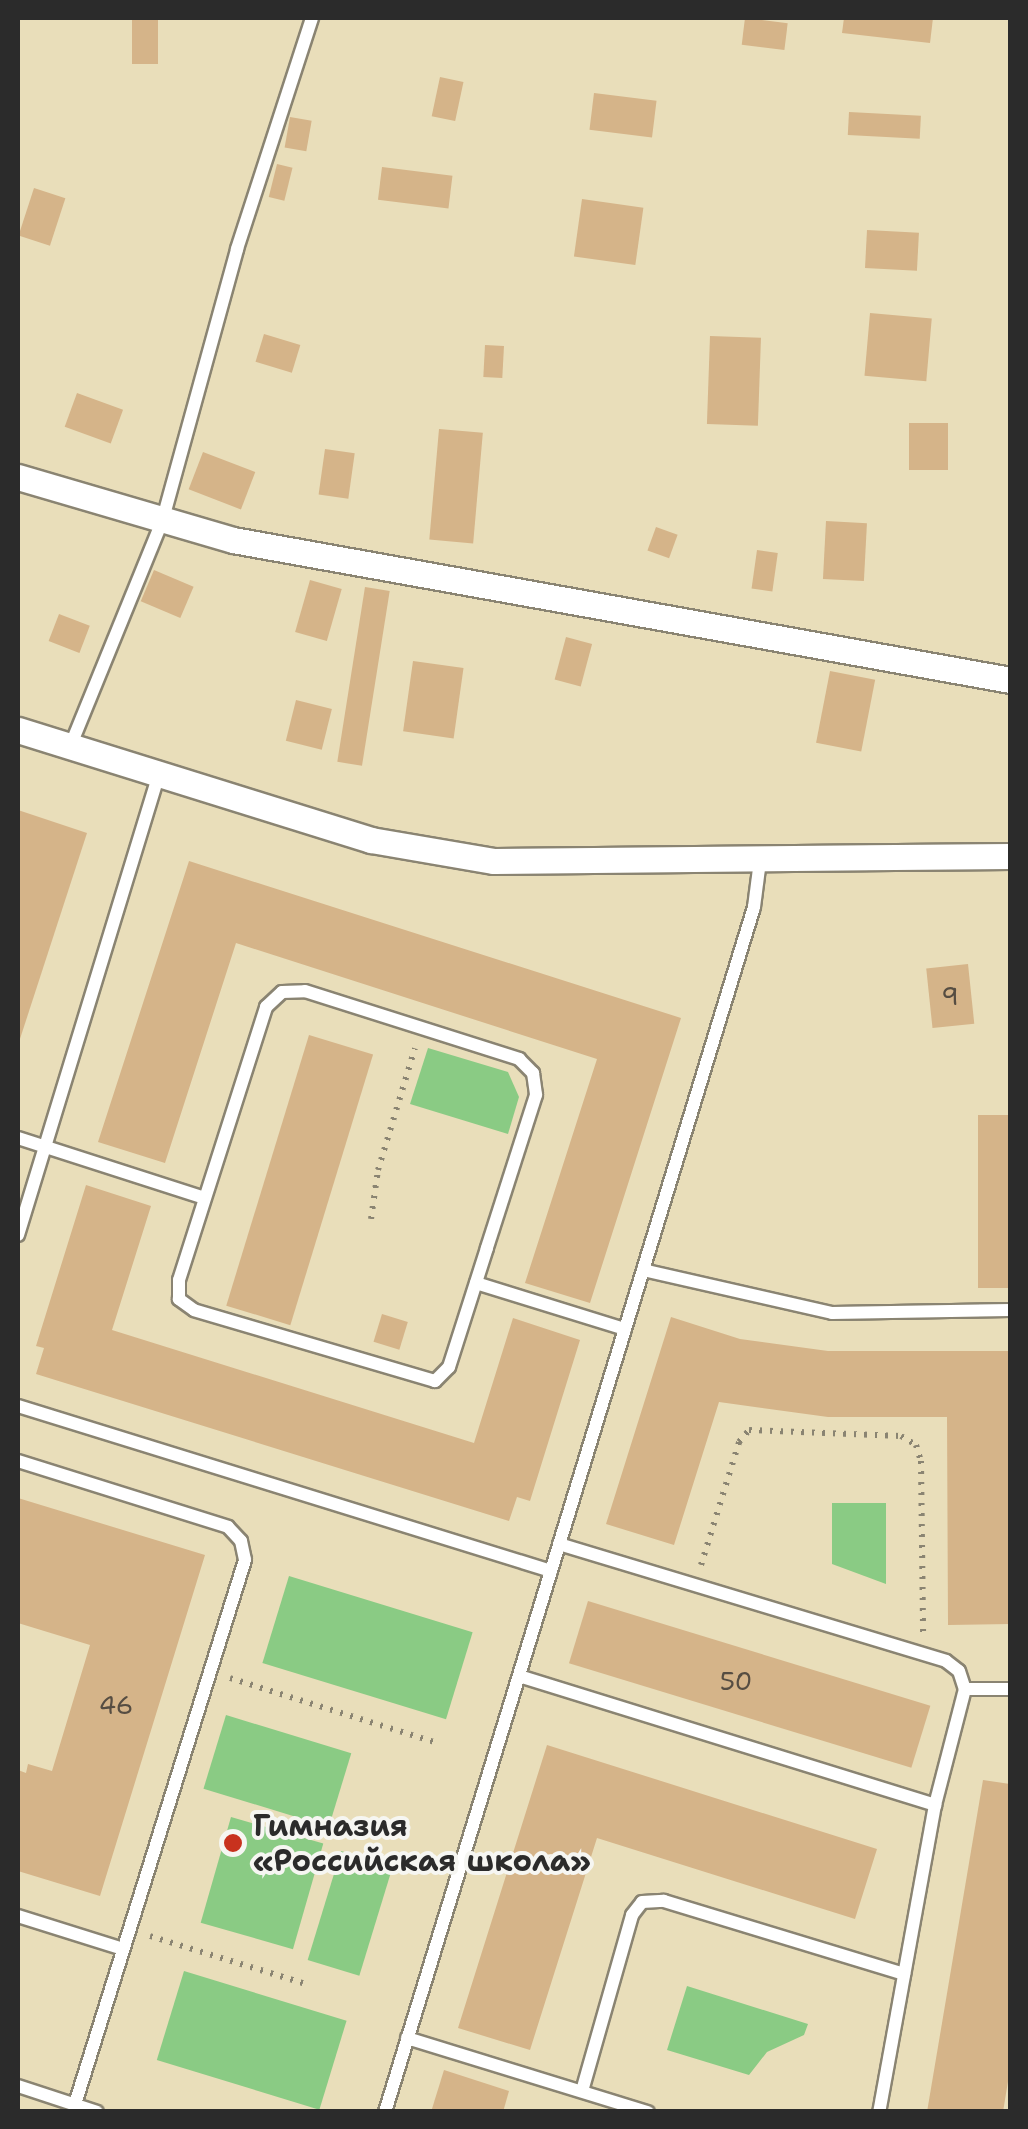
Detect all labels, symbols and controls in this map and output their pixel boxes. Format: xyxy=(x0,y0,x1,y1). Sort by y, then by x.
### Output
house number: 9 xyxy=(941,981,959,1011)
house number: 50 xyxy=(720,1666,752,1696)
house number: 46 xyxy=(99,1690,133,1720)
place label: Гимназия «Российская школа» xyxy=(253,1808,591,1878)
marker: Гимназия «Российская школа» xyxy=(222,1832,244,1854)

